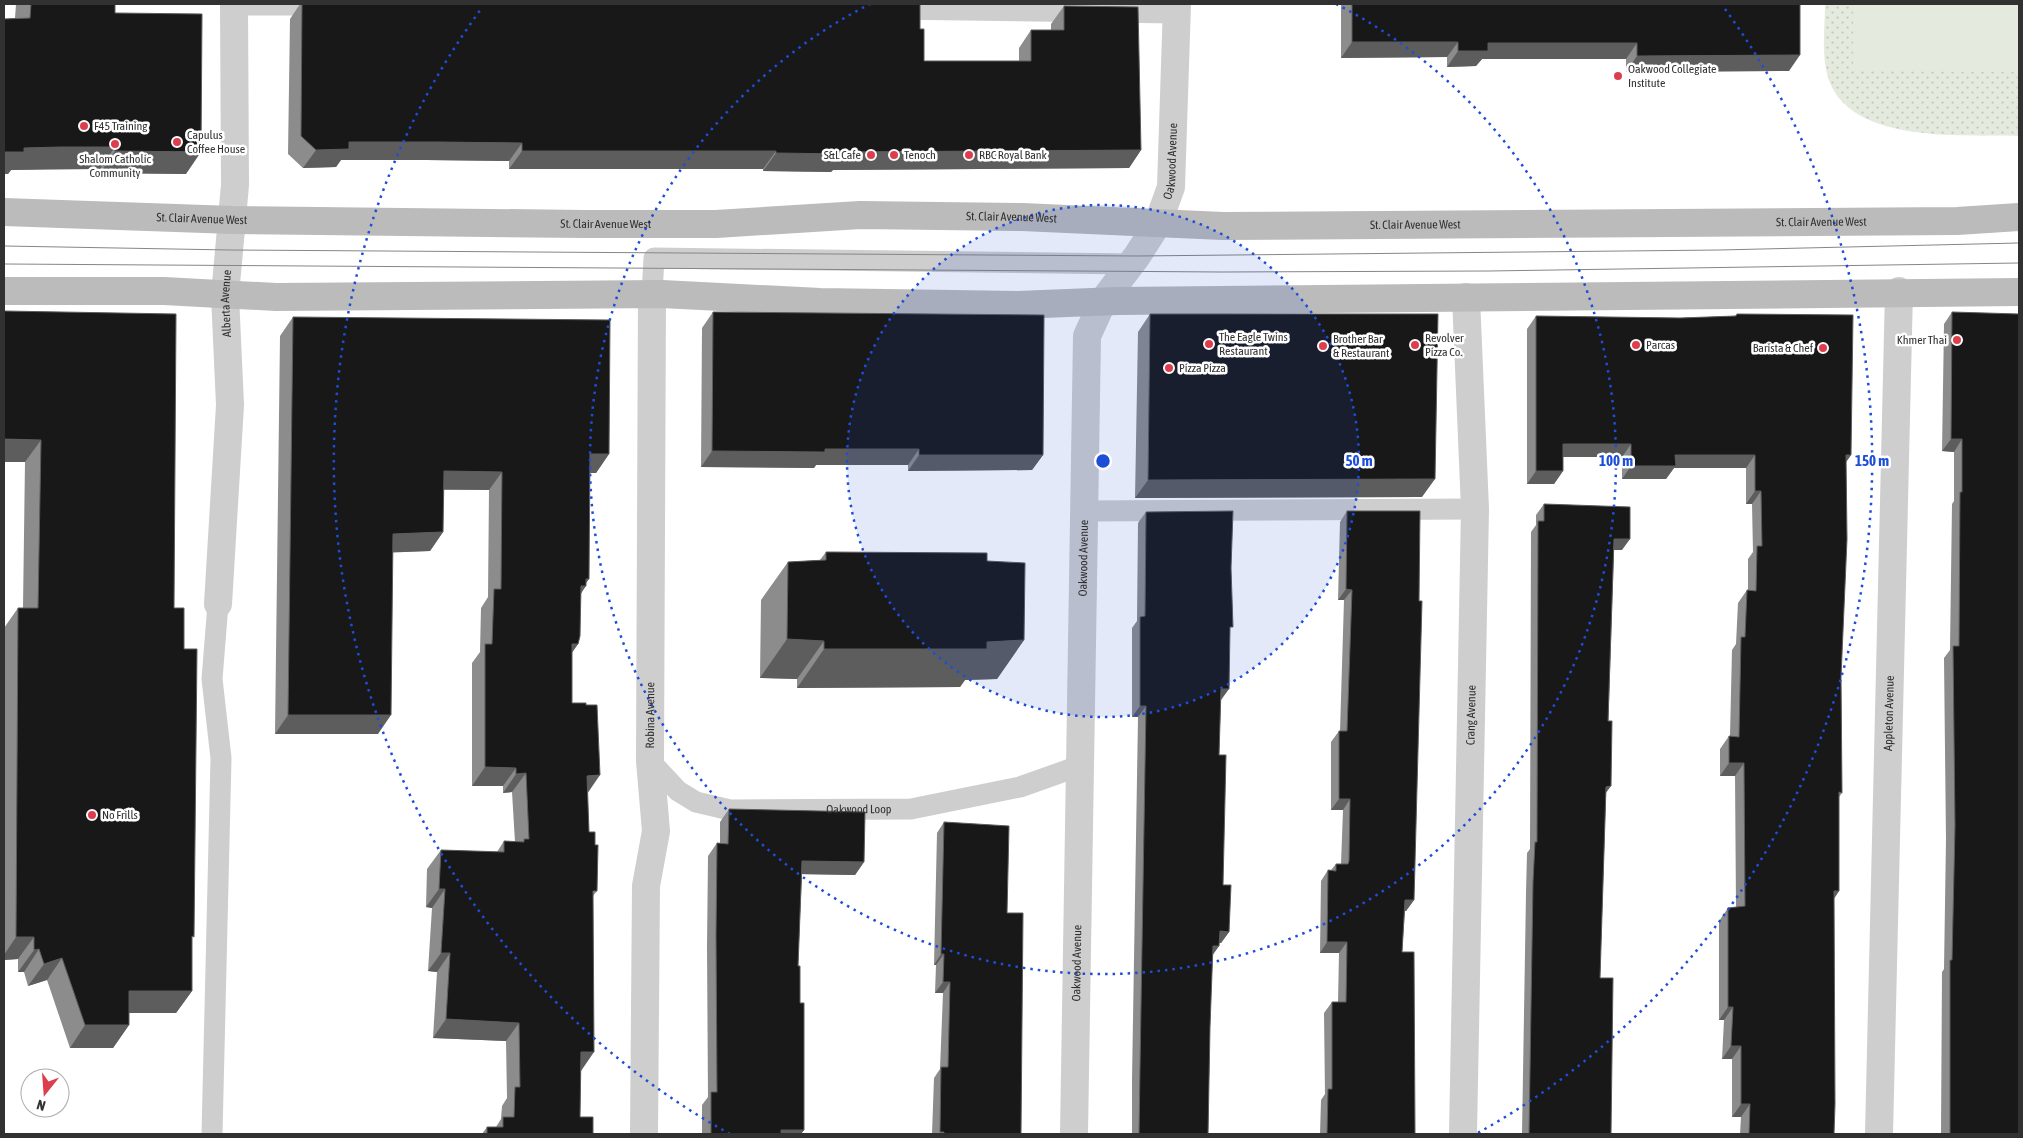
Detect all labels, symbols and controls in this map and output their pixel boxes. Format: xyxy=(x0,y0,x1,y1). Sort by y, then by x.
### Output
place label: Oakwood Collegiate Institute xyxy=(1628,62,1717,90)
marker: Oakwood Collegiate Institute xyxy=(1612,70,1624,82)
place label: F45 Training xyxy=(94,119,148,133)
marker: F45 Training xyxy=(78,120,90,132)
street label: Oakwood Avenue xyxy=(1160,123,1180,201)
place label: Capulus Coffee House xyxy=(187,128,245,156)
marker: Capulus Coffee House xyxy=(171,136,183,148)
marker: Shalom Catholic Community xyxy=(109,138,121,150)
place label: S&L Cafe xyxy=(824,148,861,162)
place label: Tenoch xyxy=(904,148,936,162)
place label: RBC Royal Bank xyxy=(979,148,1048,162)
marker: S&L Cafe xyxy=(865,149,877,161)
marker: Tenoch xyxy=(888,149,900,161)
marker: RBC Royal Bank xyxy=(963,149,975,161)
place label: Shalom Catholic Community xyxy=(79,152,151,180)
street label: St. Clair Avenue West xyxy=(966,209,1058,226)
street label: St. Clair Avenue West xyxy=(156,210,248,227)
street label: St. Clair Avenue West xyxy=(1776,215,1867,229)
street label: St. Clair Avenue West xyxy=(560,217,652,231)
street label: St. Clair Avenue West xyxy=(1370,217,1461,232)
street label: Alberta Avenue xyxy=(218,269,234,338)
place label: The Eagle Twins Restaurant xyxy=(1219,330,1288,358)
place label: Revolver Pizza Co. xyxy=(1425,331,1464,359)
place label: Brother Bar & Restaurant xyxy=(1333,332,1390,360)
place label: Khmer Thai xyxy=(1897,333,1947,347)
marker: Khmer Thai xyxy=(1951,334,1963,346)
marker: The Eagle Twins Restaurant xyxy=(1203,338,1215,350)
place label: Parcas xyxy=(1646,338,1675,352)
marker: Revolver Pizza Co. xyxy=(1409,339,1421,351)
marker: Parcas xyxy=(1630,339,1642,351)
marker: Brother Bar & Restaurant xyxy=(1317,340,1329,352)
place label: Barista & Chef xyxy=(1753,341,1814,355)
marker: Barista & Chef xyxy=(1817,342,1829,354)
place label: Pizza Pizza xyxy=(1179,361,1226,375)
marker: Pizza Pizza xyxy=(1163,362,1175,374)
centre of rings xyxy=(1094,452,1112,470)
text: 50 m xyxy=(1346,452,1373,469)
text: 100 m xyxy=(1599,452,1633,469)
text: 150 m xyxy=(1855,452,1889,469)
street label: Oakwood Avenue xyxy=(1076,520,1091,597)
street label: Appleton Avenue xyxy=(1881,675,1897,751)
street label: Robina Avenue xyxy=(643,682,657,748)
street label: Crang Avenue xyxy=(1463,685,1479,745)
street label: Oakwood Loop xyxy=(826,802,892,816)
place label: No Frills xyxy=(102,808,138,822)
marker: No Frills xyxy=(86,809,98,821)
street label: Oakwood Avenue xyxy=(1069,924,1084,1002)
north arrow xyxy=(20,1068,70,1118)
text: N xyxy=(35,1097,47,1114)

